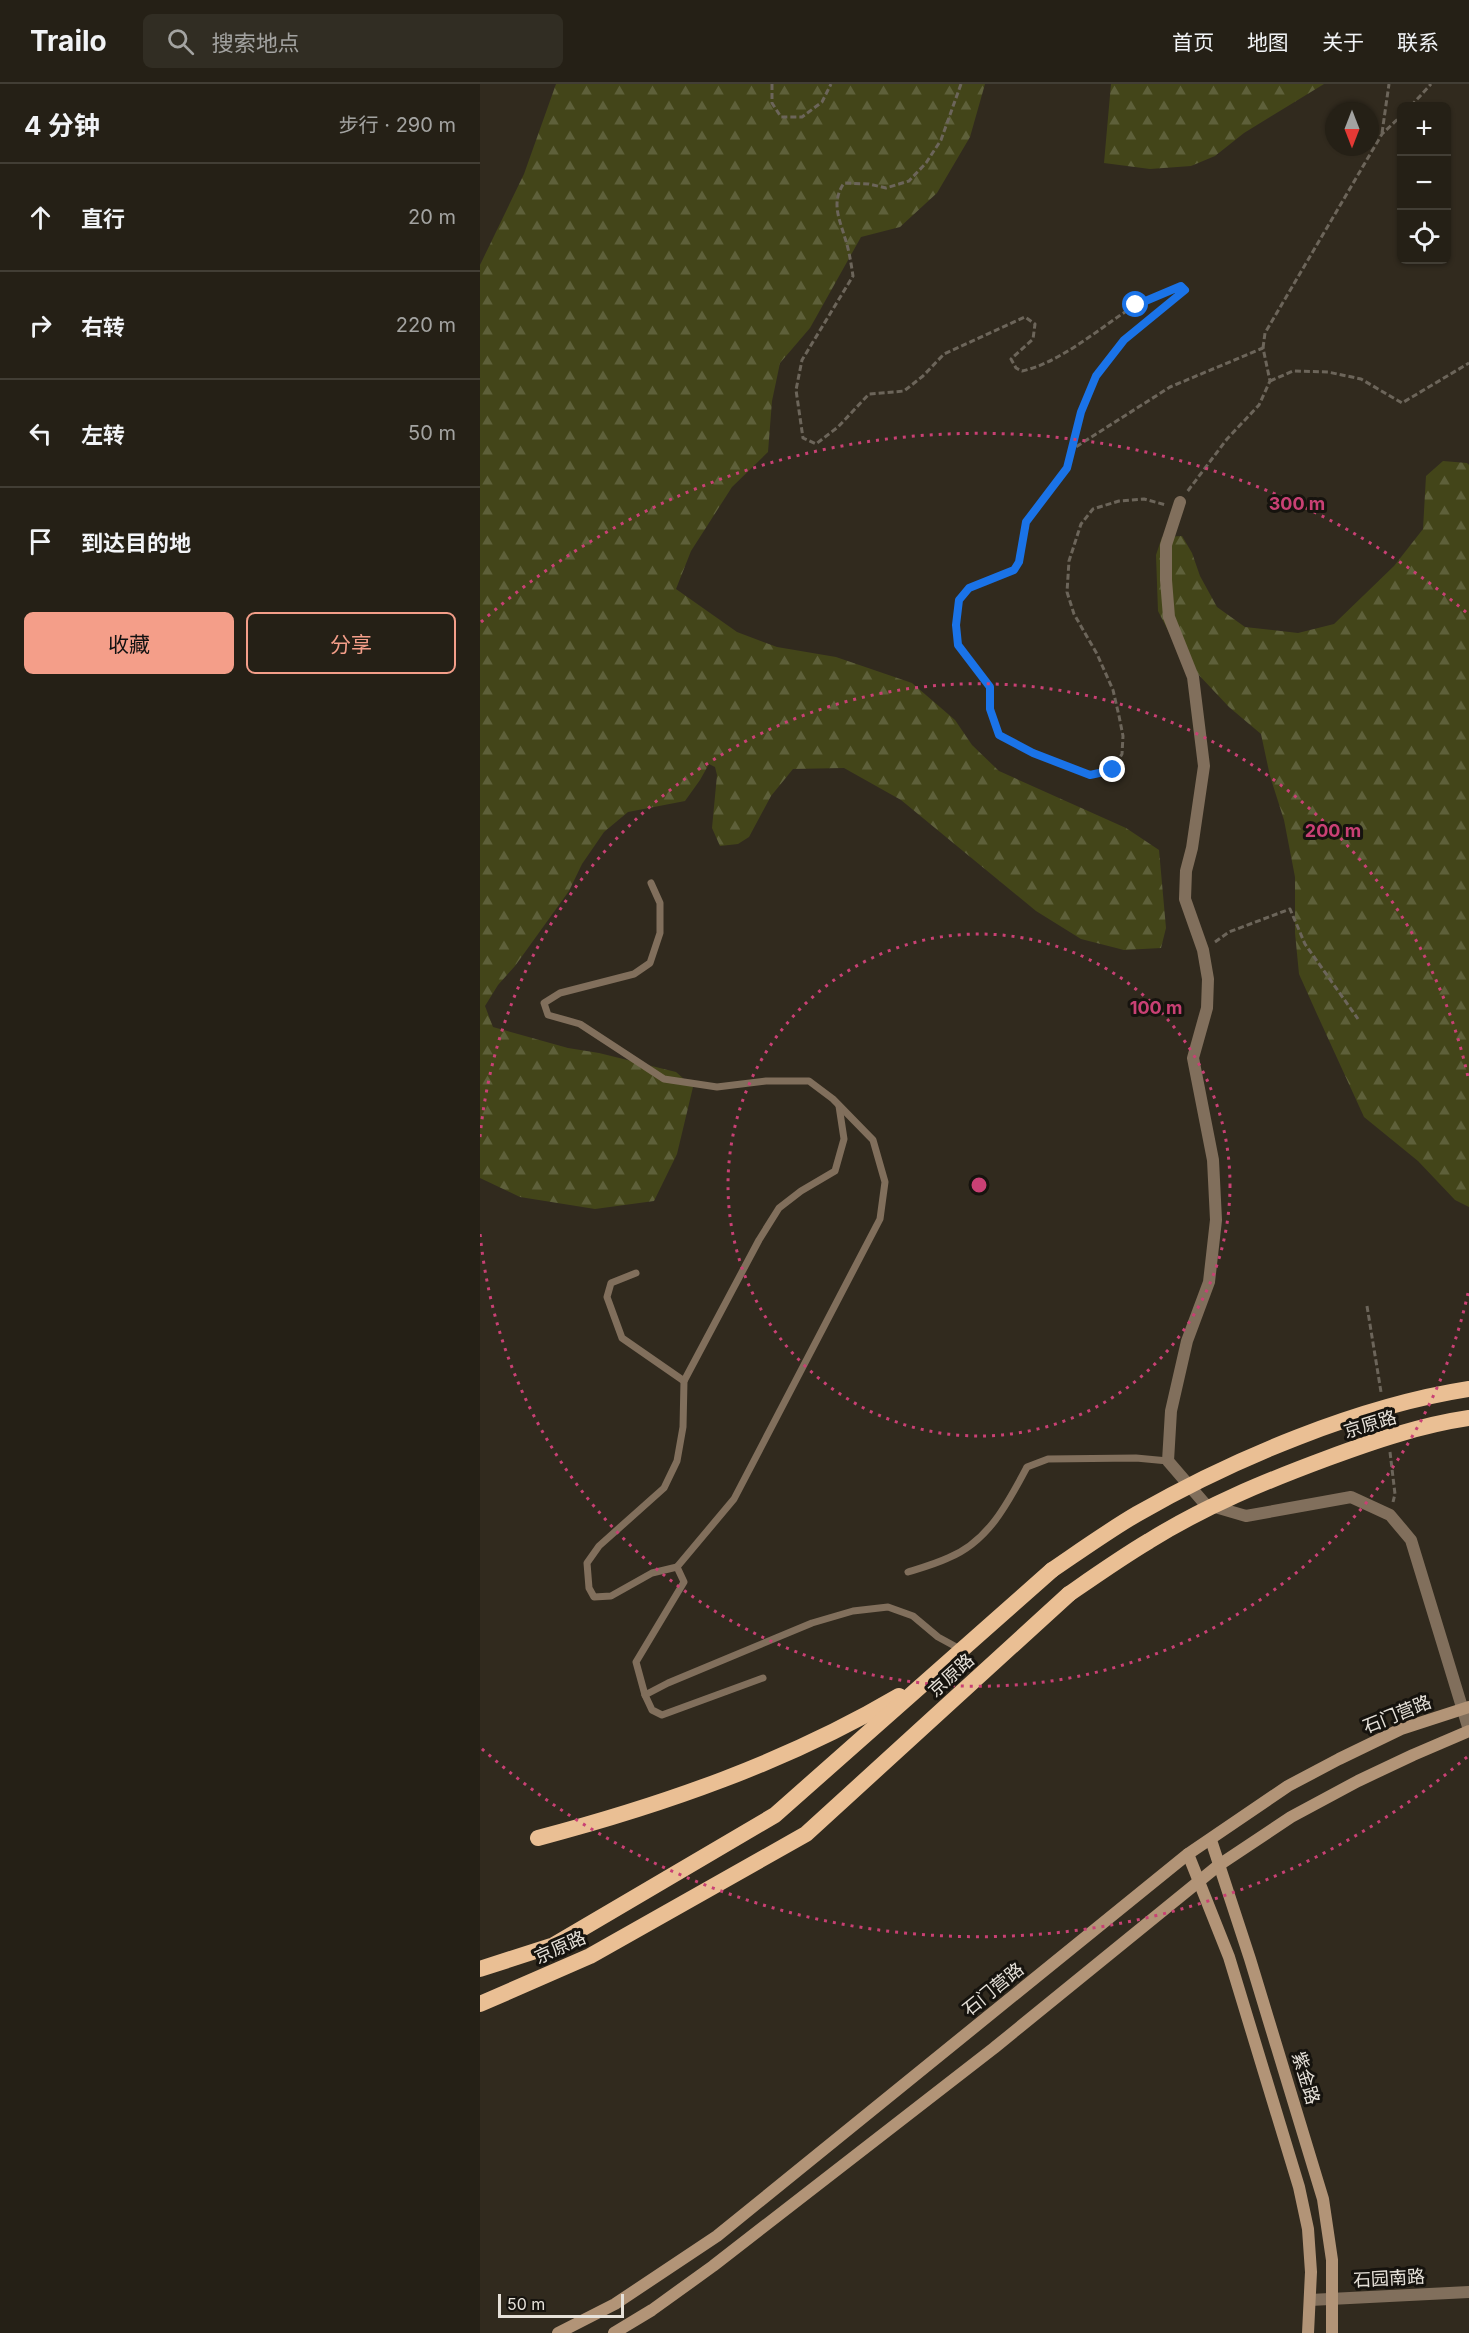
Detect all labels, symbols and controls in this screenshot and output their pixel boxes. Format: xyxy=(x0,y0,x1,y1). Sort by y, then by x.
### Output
search box xyxy=(143,14,563,68)
text: Trailo xyxy=(30,24,107,58)
icon: search xyxy=(164,25,197,58)
text: 搜索地点 xyxy=(212,30,300,56)
text: 首页 xyxy=(1172,30,1214,55)
text: 地图 xyxy=(1247,30,1289,55)
text: 关于 xyxy=(1322,30,1364,55)
text: 联系 xyxy=(1397,30,1439,55)
north arrow xyxy=(1325,102,1379,156)
map controls xyxy=(1397,102,1451,264)
button: + xyxy=(1397,102,1451,156)
text: 4 分钟 xyxy=(24,110,100,141)
text: 步行 · 290 m xyxy=(339,113,456,137)
button: − xyxy=(1397,156,1451,210)
icon: ahead xyxy=(24,201,57,234)
text: 20 m xyxy=(408,205,456,229)
text: 直行 xyxy=(81,206,125,232)
button: locate xyxy=(1397,210,1451,264)
route start xyxy=(1122,291,1148,317)
icon: right xyxy=(24,309,57,342)
text: 220 m xyxy=(396,313,456,337)
text: 右转 xyxy=(81,314,125,340)
icon: left xyxy=(24,417,57,450)
text: 50 m xyxy=(408,421,456,445)
text: 左转 xyxy=(81,422,125,448)
text: 300 m xyxy=(1269,493,1325,514)
icon: arrive xyxy=(24,525,57,558)
text: 到达目的地 xyxy=(81,530,191,556)
button: 收藏 xyxy=(24,612,234,674)
button: 分享 xyxy=(246,612,456,674)
route end xyxy=(1099,756,1125,782)
text: 200 m xyxy=(1305,820,1361,841)
text: 100 m xyxy=(1130,997,1182,1018)
centre of rings xyxy=(969,1175,989,1195)
street label: 京原路 xyxy=(1341,1406,1399,1442)
street label: 京原路 xyxy=(924,1649,978,1701)
street label: 石门营路 xyxy=(1360,1691,1434,1737)
street label: 京原路 xyxy=(531,1926,589,1968)
street label: 石门营路 xyxy=(958,1958,1028,2020)
street label: 紫金路 xyxy=(1288,2049,1324,2107)
street label: 石园南路 xyxy=(1352,2266,1426,2290)
scale bar xyxy=(498,2291,624,2318)
text: 50 m xyxy=(507,2294,545,2314)

